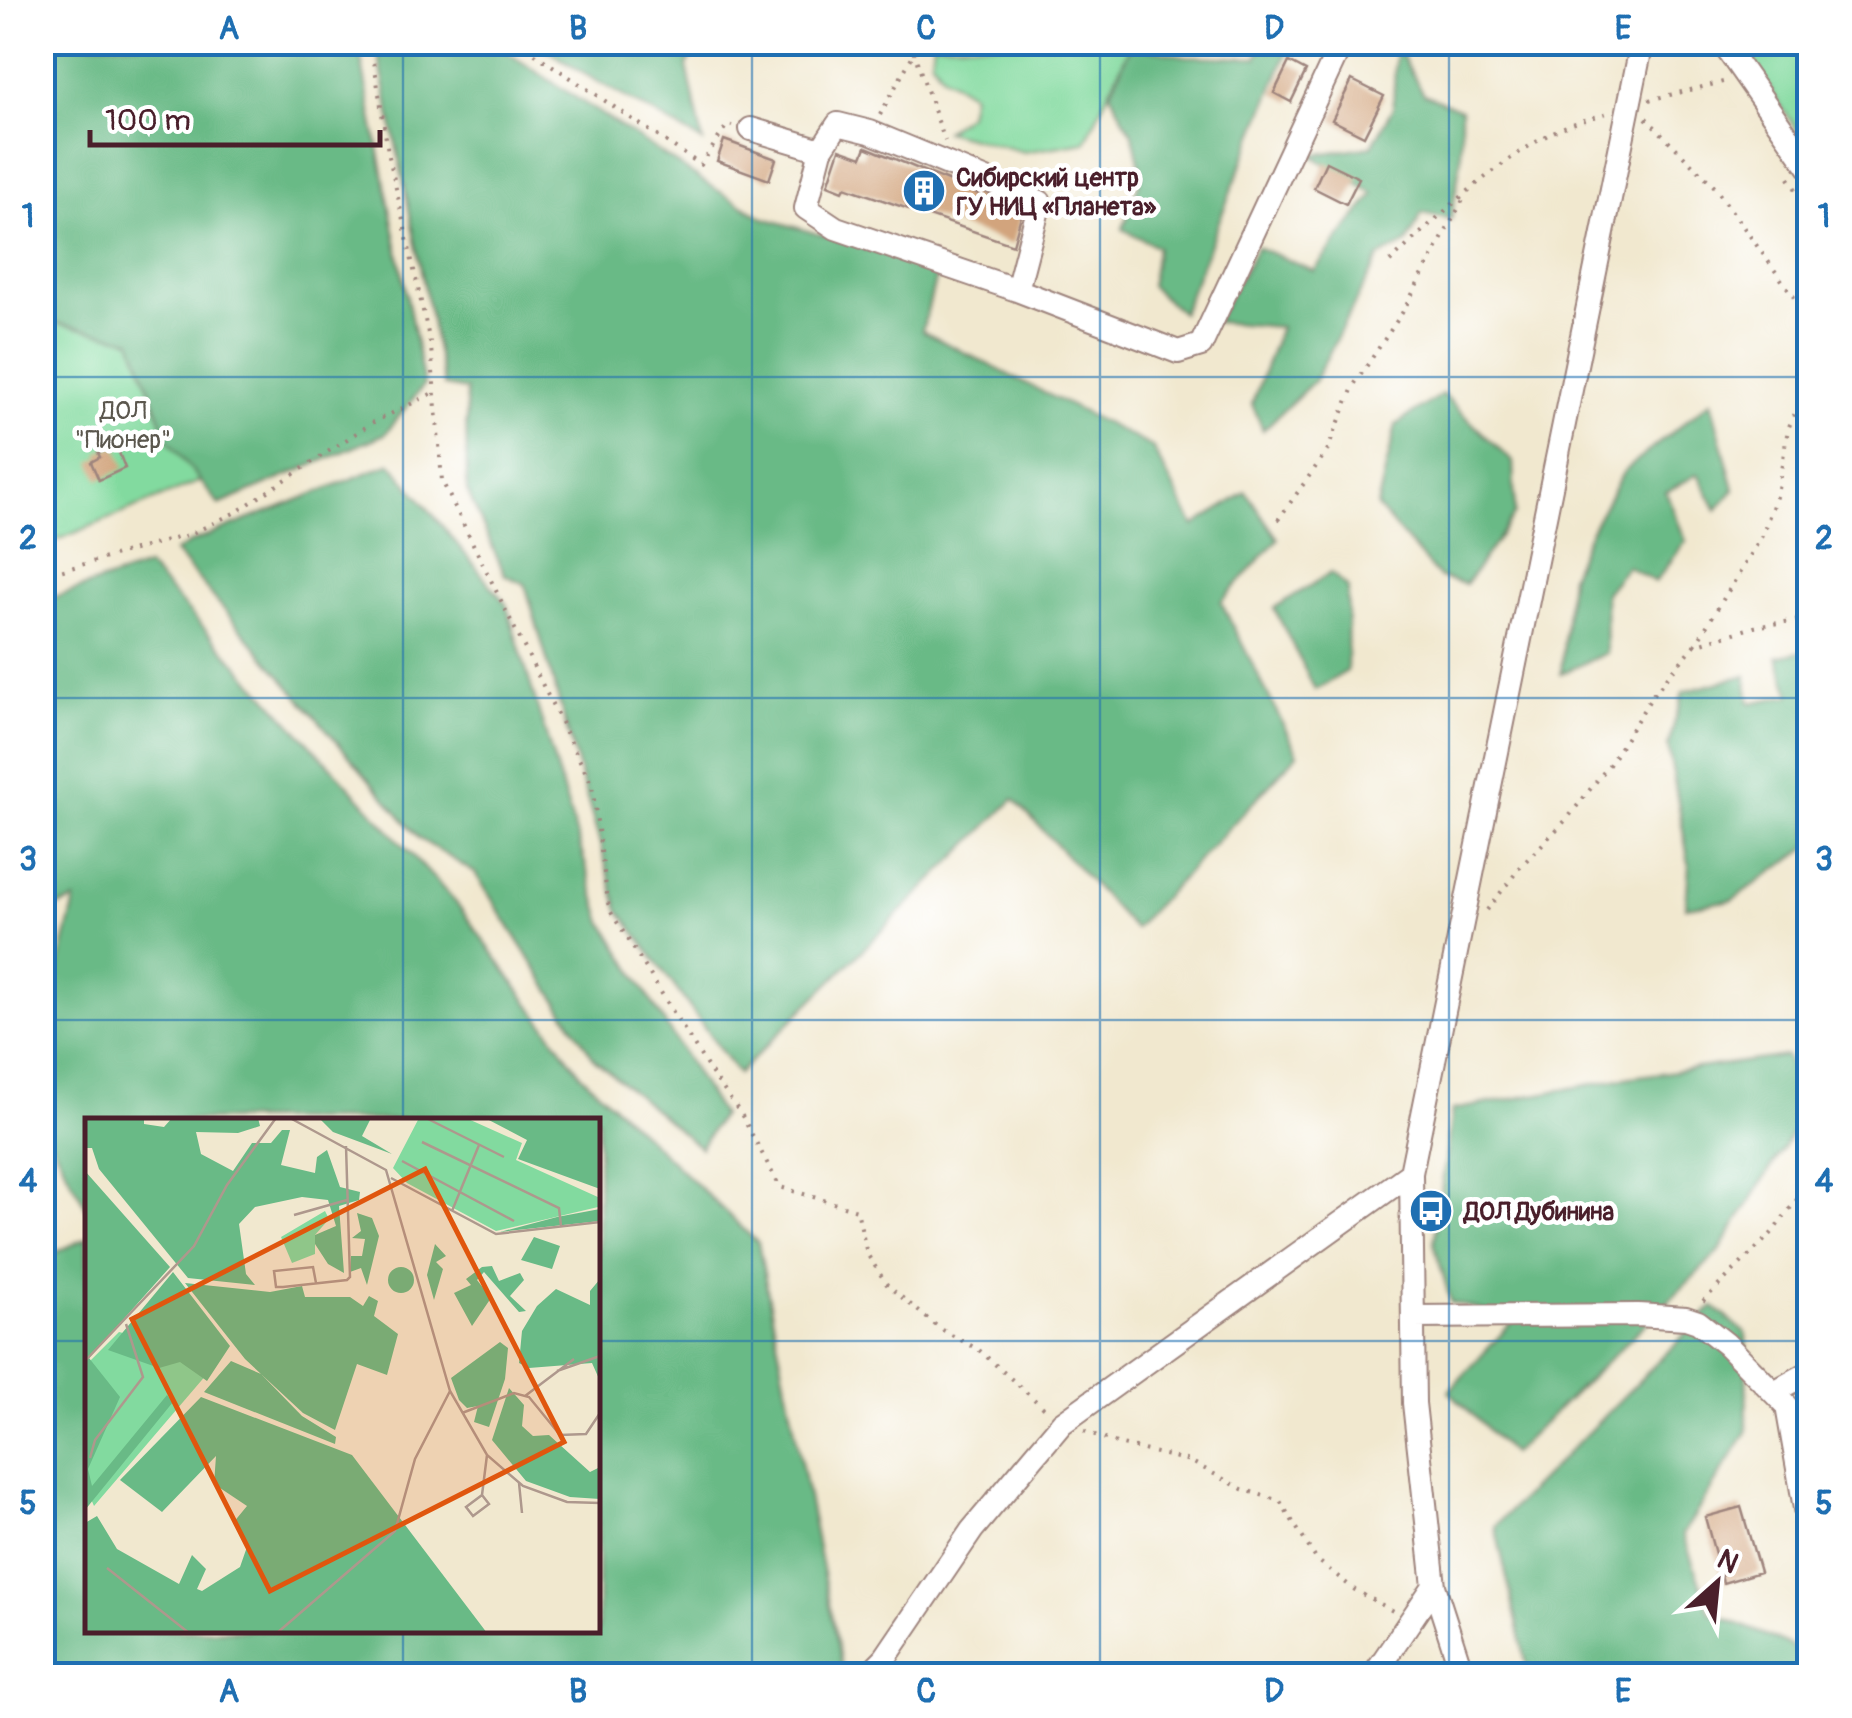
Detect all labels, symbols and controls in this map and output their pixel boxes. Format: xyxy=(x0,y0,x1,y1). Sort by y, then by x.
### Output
text: A xyxy=(219,9,240,49)
text: B xyxy=(569,9,587,49)
text: C xyxy=(916,9,936,49)
text: D xyxy=(1264,9,1284,49)
text: E xyxy=(1615,9,1632,49)
scale bar xyxy=(90,85,380,147)
text: 100 m xyxy=(105,102,191,139)
place label: Сибирский центр ГУ НИЦ «Планета» xyxy=(956,163,1157,223)
building icon: Сибирский центр ГУ НИЦ «Планета» xyxy=(901,168,947,214)
text: 1 xyxy=(22,197,34,237)
text: 1 xyxy=(1818,197,1830,237)
park label: ДОЛ "Пионер" xyxy=(75,396,171,456)
text: 2 xyxy=(19,519,37,559)
text: 2 xyxy=(1815,519,1833,559)
text: 3 xyxy=(19,840,37,880)
text: 3 xyxy=(1815,840,1833,880)
inset map xyxy=(85,1118,600,1633)
text: 4 xyxy=(19,1162,38,1202)
text: 4 xyxy=(1815,1162,1834,1202)
bus stop icon: ДОЛ Дубинина xyxy=(1408,1188,1454,1234)
place label: ДОЛ Дубинина xyxy=(1462,1197,1615,1228)
text: 5 xyxy=(19,1484,37,1524)
text: 5 xyxy=(1815,1484,1833,1524)
north arrow xyxy=(1667,1533,1767,1633)
text: N xyxy=(1711,1542,1744,1582)
text: A xyxy=(219,1672,240,1712)
text: B xyxy=(569,1672,587,1712)
text: C xyxy=(916,1672,936,1712)
text: D xyxy=(1264,1672,1284,1712)
text: E xyxy=(1615,1672,1632,1712)

